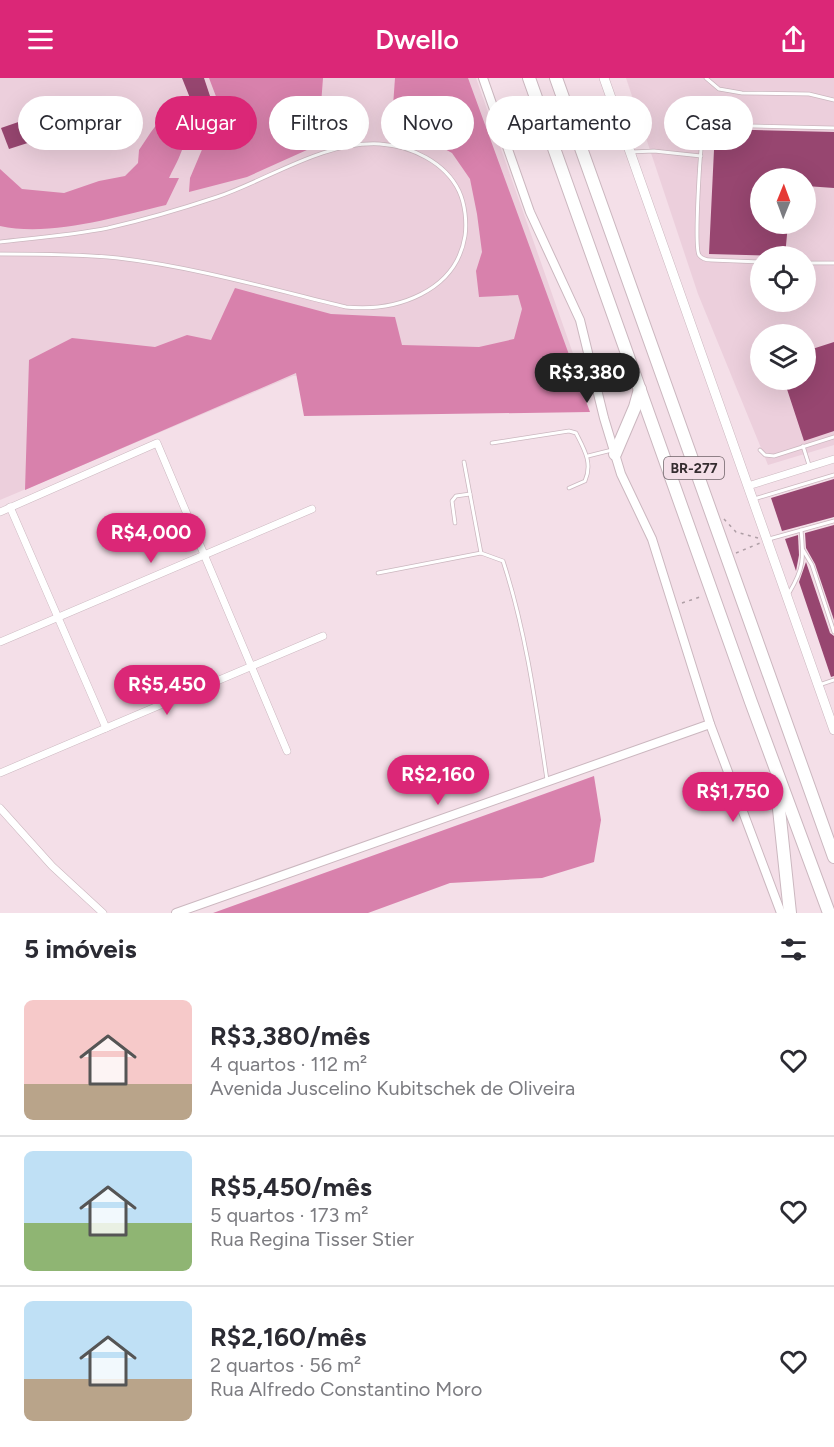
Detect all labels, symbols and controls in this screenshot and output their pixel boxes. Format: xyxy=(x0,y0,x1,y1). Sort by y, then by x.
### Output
icon: menu xyxy=(24,23,57,56)
text: Dwello xyxy=(375,23,459,56)
icon: share xyxy=(777,23,810,56)
chip: Comprar xyxy=(18,96,143,150)
chip: Alugar xyxy=(155,96,257,150)
chip: Filtros xyxy=(269,96,369,150)
chip: Novo xyxy=(381,96,474,150)
chip: Apartamento xyxy=(486,96,652,150)
chip: Casa xyxy=(664,96,753,150)
north arrow xyxy=(750,168,816,234)
map controls xyxy=(750,168,816,390)
button: locate xyxy=(750,246,816,312)
button: layers xyxy=(750,324,816,390)
pin: R$3,380 xyxy=(532,353,642,404)
text: R$3,380 xyxy=(549,360,625,384)
road number: BR-277 xyxy=(664,457,724,479)
pin: R$4,000 xyxy=(96,513,206,564)
text: R$4,000 xyxy=(111,520,191,544)
pin: R$5,450 xyxy=(112,665,222,716)
text: R$5,450 xyxy=(128,672,206,696)
pin: R$2,160 xyxy=(383,755,493,806)
text: R$2,160 xyxy=(401,762,475,786)
pin: R$1,750 xyxy=(678,772,788,823)
text: R$1,750 xyxy=(696,779,770,803)
text: 5 imóveis xyxy=(24,933,137,965)
icon: filters xyxy=(777,933,810,966)
text: R$3,380/mês xyxy=(210,1020,370,1052)
icon: home xyxy=(72,1024,144,1096)
icon: heart xyxy=(777,1044,810,1077)
text: 4 quartos · 112 m² xyxy=(210,1052,367,1076)
text: Avenida Juscelino Kubitschek de Oliveira xyxy=(210,1076,575,1100)
text: R$5,450/mês xyxy=(210,1171,372,1203)
icon: home xyxy=(72,1175,144,1247)
icon: heart xyxy=(777,1195,810,1228)
text: 5 quartos · 173 m² xyxy=(210,1203,369,1227)
text: Rua Regina Tisser Stier xyxy=(210,1227,414,1251)
text: R$2,160/mês xyxy=(210,1321,366,1353)
icon: home xyxy=(72,1325,144,1397)
icon: heart xyxy=(777,1345,810,1378)
text: 2 quartos · 56 m² xyxy=(210,1353,361,1377)
text: Rua Alfredo Constantino Moro xyxy=(210,1377,482,1401)

